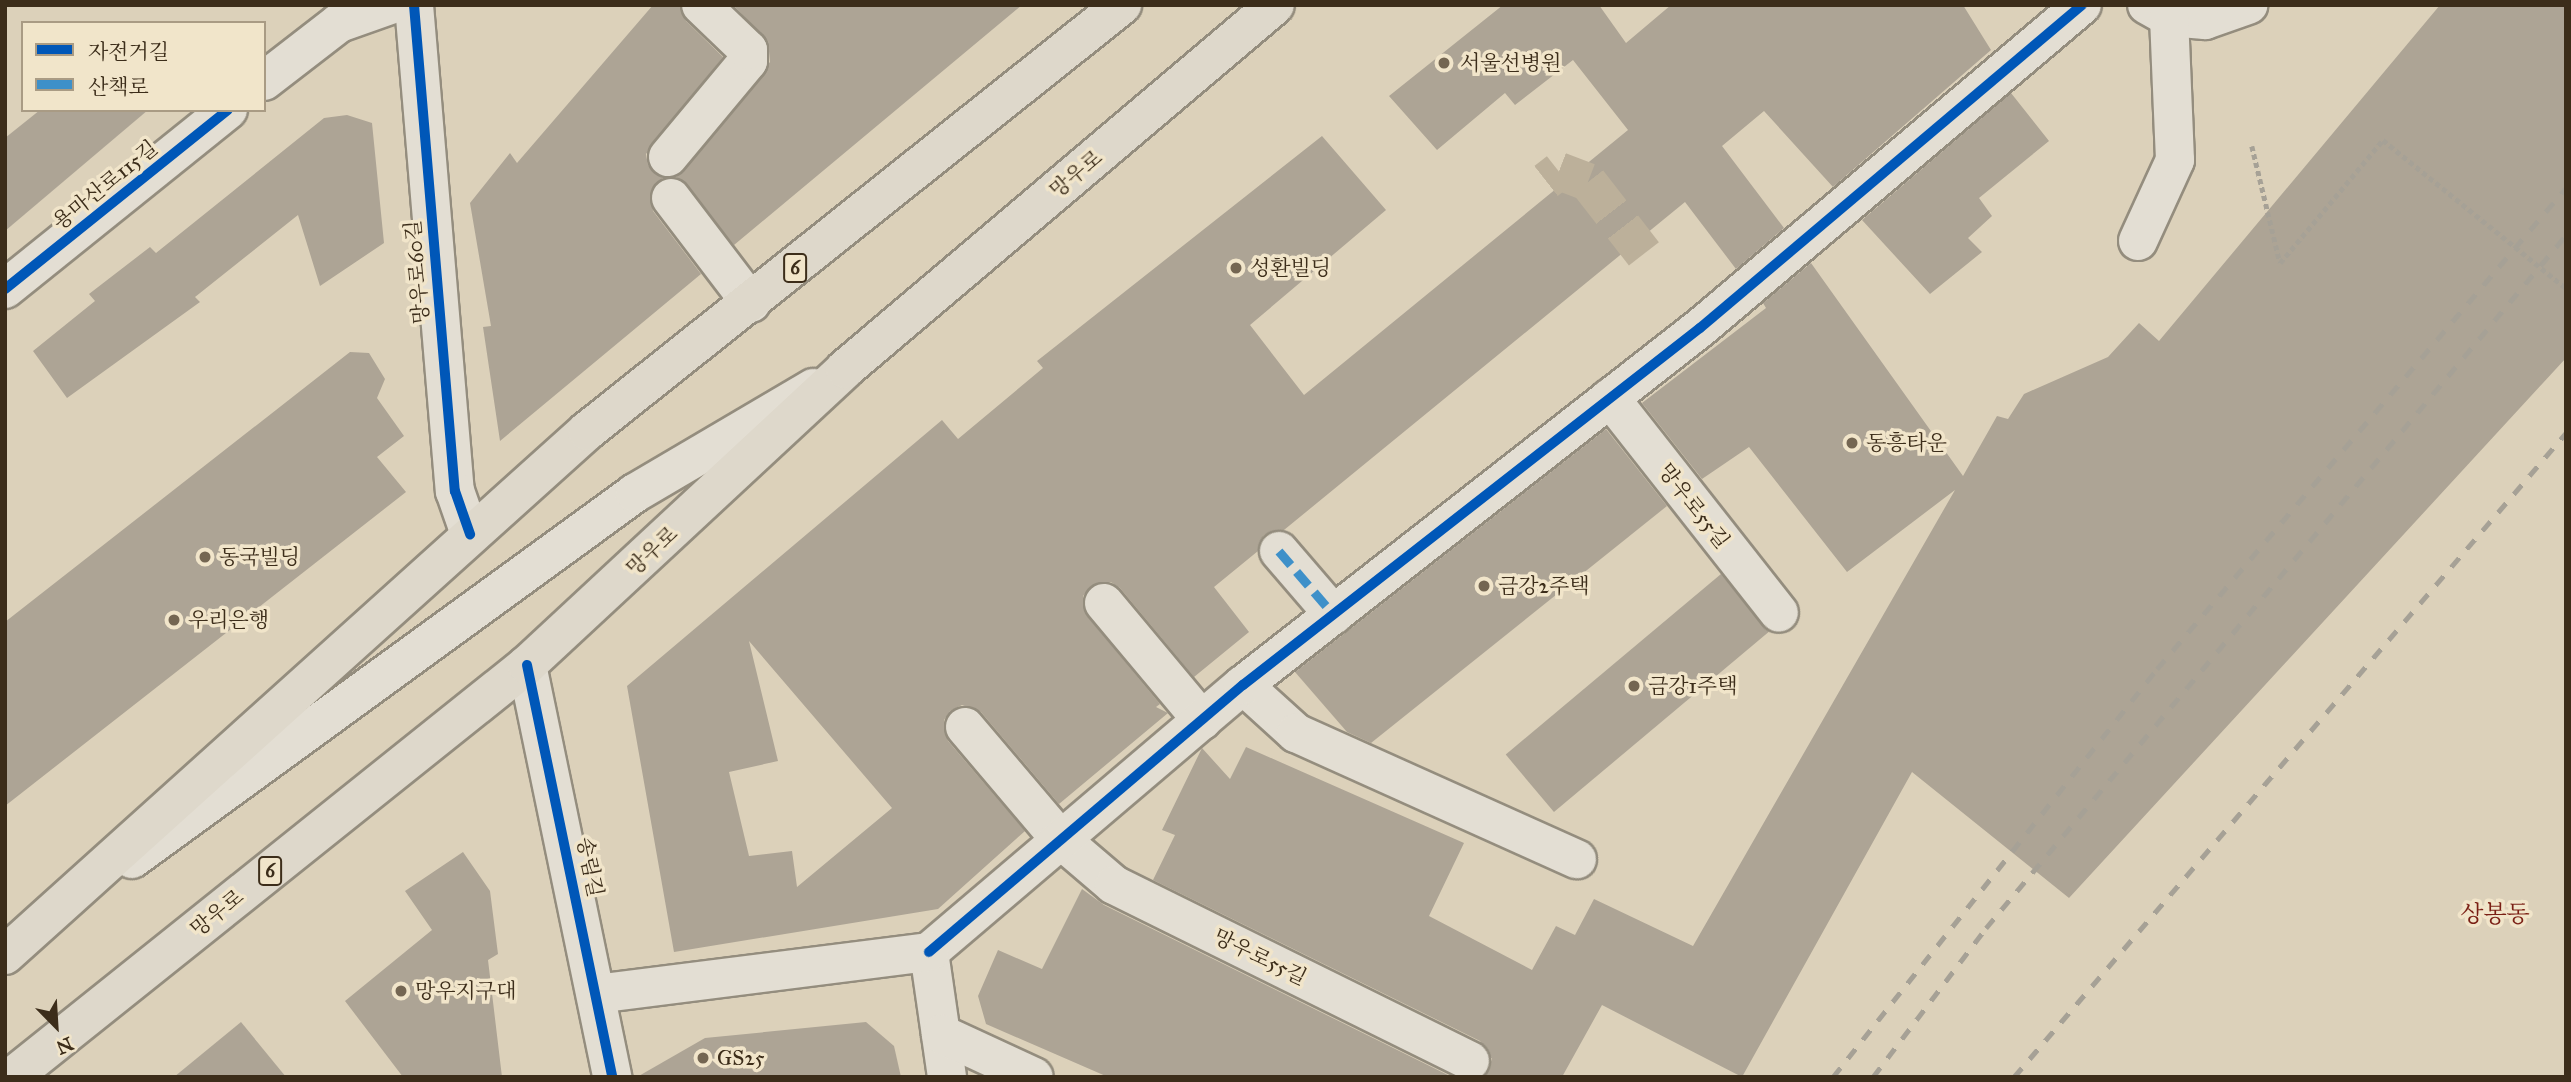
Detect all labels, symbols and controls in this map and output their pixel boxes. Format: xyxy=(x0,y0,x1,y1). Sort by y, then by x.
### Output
legend xyxy=(21,21,266,112)
text: 자전거길 xyxy=(88,39,169,65)
place label: 서울선병원 xyxy=(1460,50,1561,76)
marker: 서울선병원 xyxy=(1434,53,1454,73)
text: 산책로 xyxy=(88,74,149,100)
street label: 용마산로115길 xyxy=(47,135,163,235)
street label: 망우로 xyxy=(1045,145,1107,203)
street label: 망우로60길 xyxy=(400,219,434,325)
road number: 6 xyxy=(783,252,807,284)
place label: 성환빌딩 xyxy=(1250,255,1331,281)
marker: 성환빌딩 xyxy=(1228,260,1244,276)
place label: 동흥타운 xyxy=(1866,430,1947,456)
marker: 동흥타운 xyxy=(1844,435,1860,451)
street label: 망우로55길 xyxy=(1653,459,1735,553)
street label: 망우로 xyxy=(621,521,683,581)
place label: 동국빌딩 xyxy=(219,544,300,570)
marker: 동국빌딩 xyxy=(197,549,213,565)
place label: 금강2주택 xyxy=(1498,573,1590,599)
marker: 금강2주택 xyxy=(1476,578,1492,594)
place label: 우리은행 xyxy=(188,607,269,633)
marker: 우리은행 xyxy=(166,612,182,628)
place label: 금강1주택 xyxy=(1648,673,1737,699)
marker: 금강1주택 xyxy=(1626,678,1642,694)
street label: 송림길 xyxy=(572,835,608,899)
road number: 6 xyxy=(258,856,282,886)
street label: 망우로 xyxy=(185,884,249,942)
district label: 상봉동 xyxy=(2460,901,2530,929)
street label: 망우로55길 xyxy=(1209,924,1311,990)
place label: 망우지구대 xyxy=(415,978,516,1004)
marker: 망우지구대 xyxy=(393,983,409,999)
north arrow xyxy=(21,991,91,1061)
text: N xyxy=(53,1032,77,1059)
place label: GS25 xyxy=(717,1045,764,1071)
marker: GS25 xyxy=(695,1050,711,1066)

